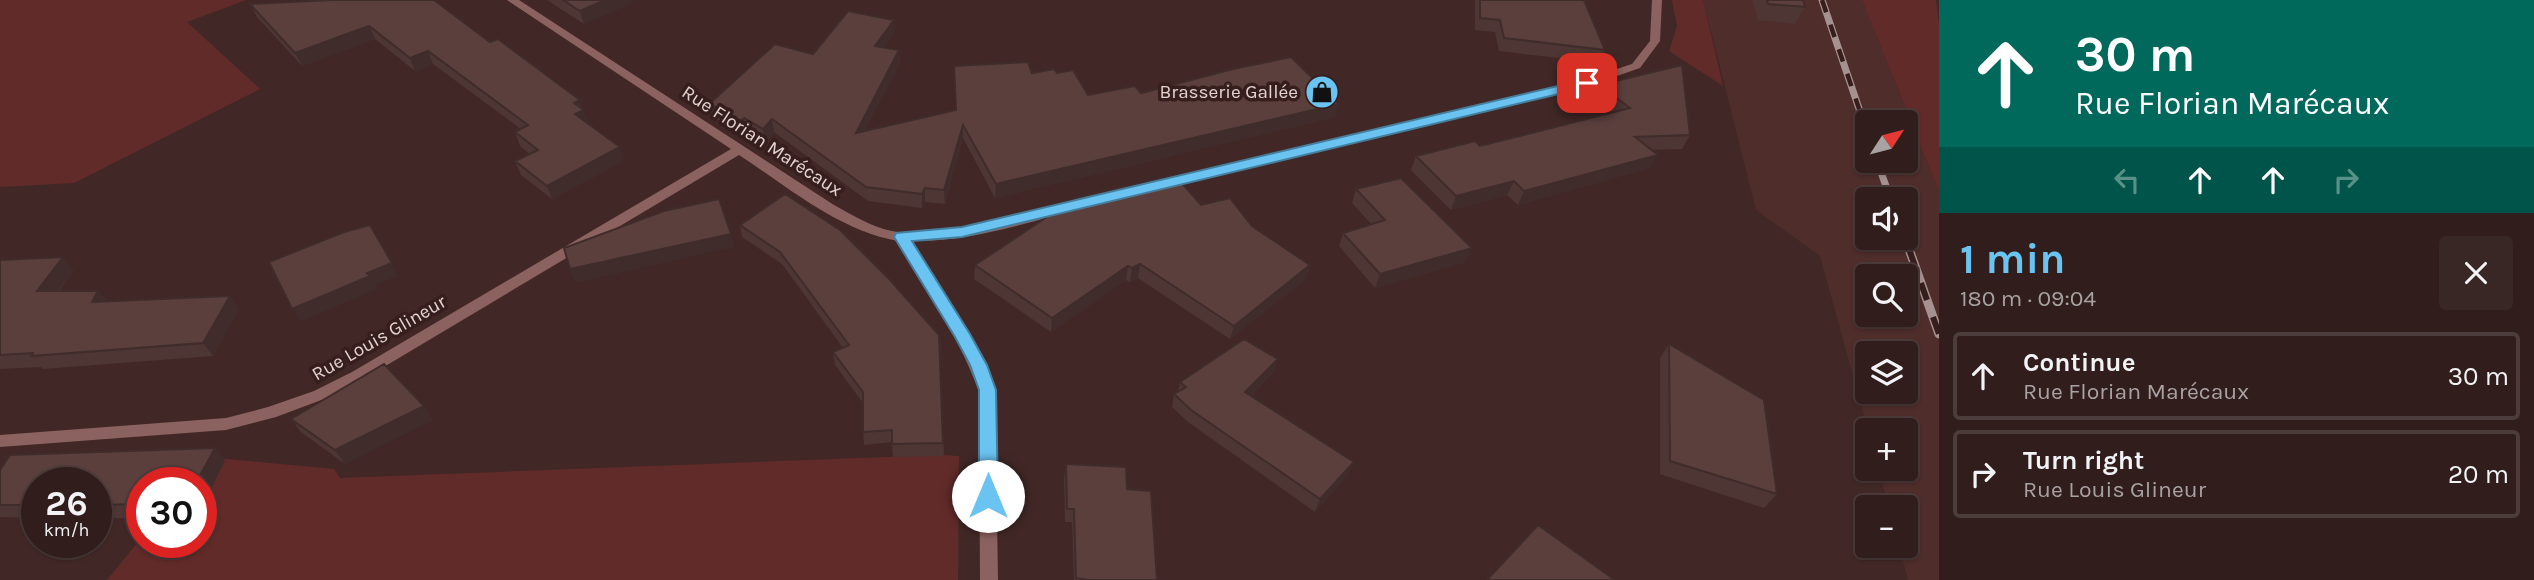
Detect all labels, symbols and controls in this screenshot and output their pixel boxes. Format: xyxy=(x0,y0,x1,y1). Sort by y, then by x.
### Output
text: 30 m xyxy=(2075,26,2195,83)
icon: ahead xyxy=(1960,28,2051,119)
pin xyxy=(1557,53,1617,113)
icon: arrive xyxy=(1568,64,1606,102)
shop icon: Brasserie Gallée xyxy=(1303,73,1341,111)
street label: Rue Florian Marécaux xyxy=(678,81,847,201)
place label: Brasserie Gallée xyxy=(1159,81,1298,103)
text: Rue Florian Marécaux xyxy=(2075,85,2389,122)
north arrow xyxy=(1855,110,1918,173)
map controls xyxy=(1855,110,1918,558)
icon: left xyxy=(2108,161,2146,199)
icon: ahead xyxy=(2181,161,2219,199)
icon: ahead xyxy=(2254,161,2292,199)
icon: right xyxy=(2327,161,2365,199)
button: sound xyxy=(1855,187,1918,250)
text: 1 min xyxy=(1960,234,2065,284)
button: close xyxy=(2439,236,2513,310)
button: search xyxy=(1855,264,1918,327)
text: 180 m · 09:04 xyxy=(1960,285,2096,312)
street label: Rue Louis Glineur xyxy=(308,291,450,385)
button: layers xyxy=(1855,341,1918,404)
text: Continue xyxy=(2023,347,2135,378)
icon: ahead xyxy=(1964,357,2002,395)
text: 30 m xyxy=(2448,361,2509,392)
text: Rue Florian Marécaux xyxy=(2023,378,2249,405)
button: + xyxy=(1855,418,1918,481)
text: Turn right xyxy=(2023,445,2144,476)
icon: right xyxy=(1964,455,2002,493)
position arrow xyxy=(951,459,1025,533)
text: 20 m xyxy=(2448,459,2509,490)
speed limit sign: 30 xyxy=(126,467,217,558)
text: Rue Louis Glineur xyxy=(2023,476,2206,503)
text: 26 xyxy=(45,483,88,524)
button: − xyxy=(1855,495,1918,558)
text: km/h xyxy=(44,519,89,541)

